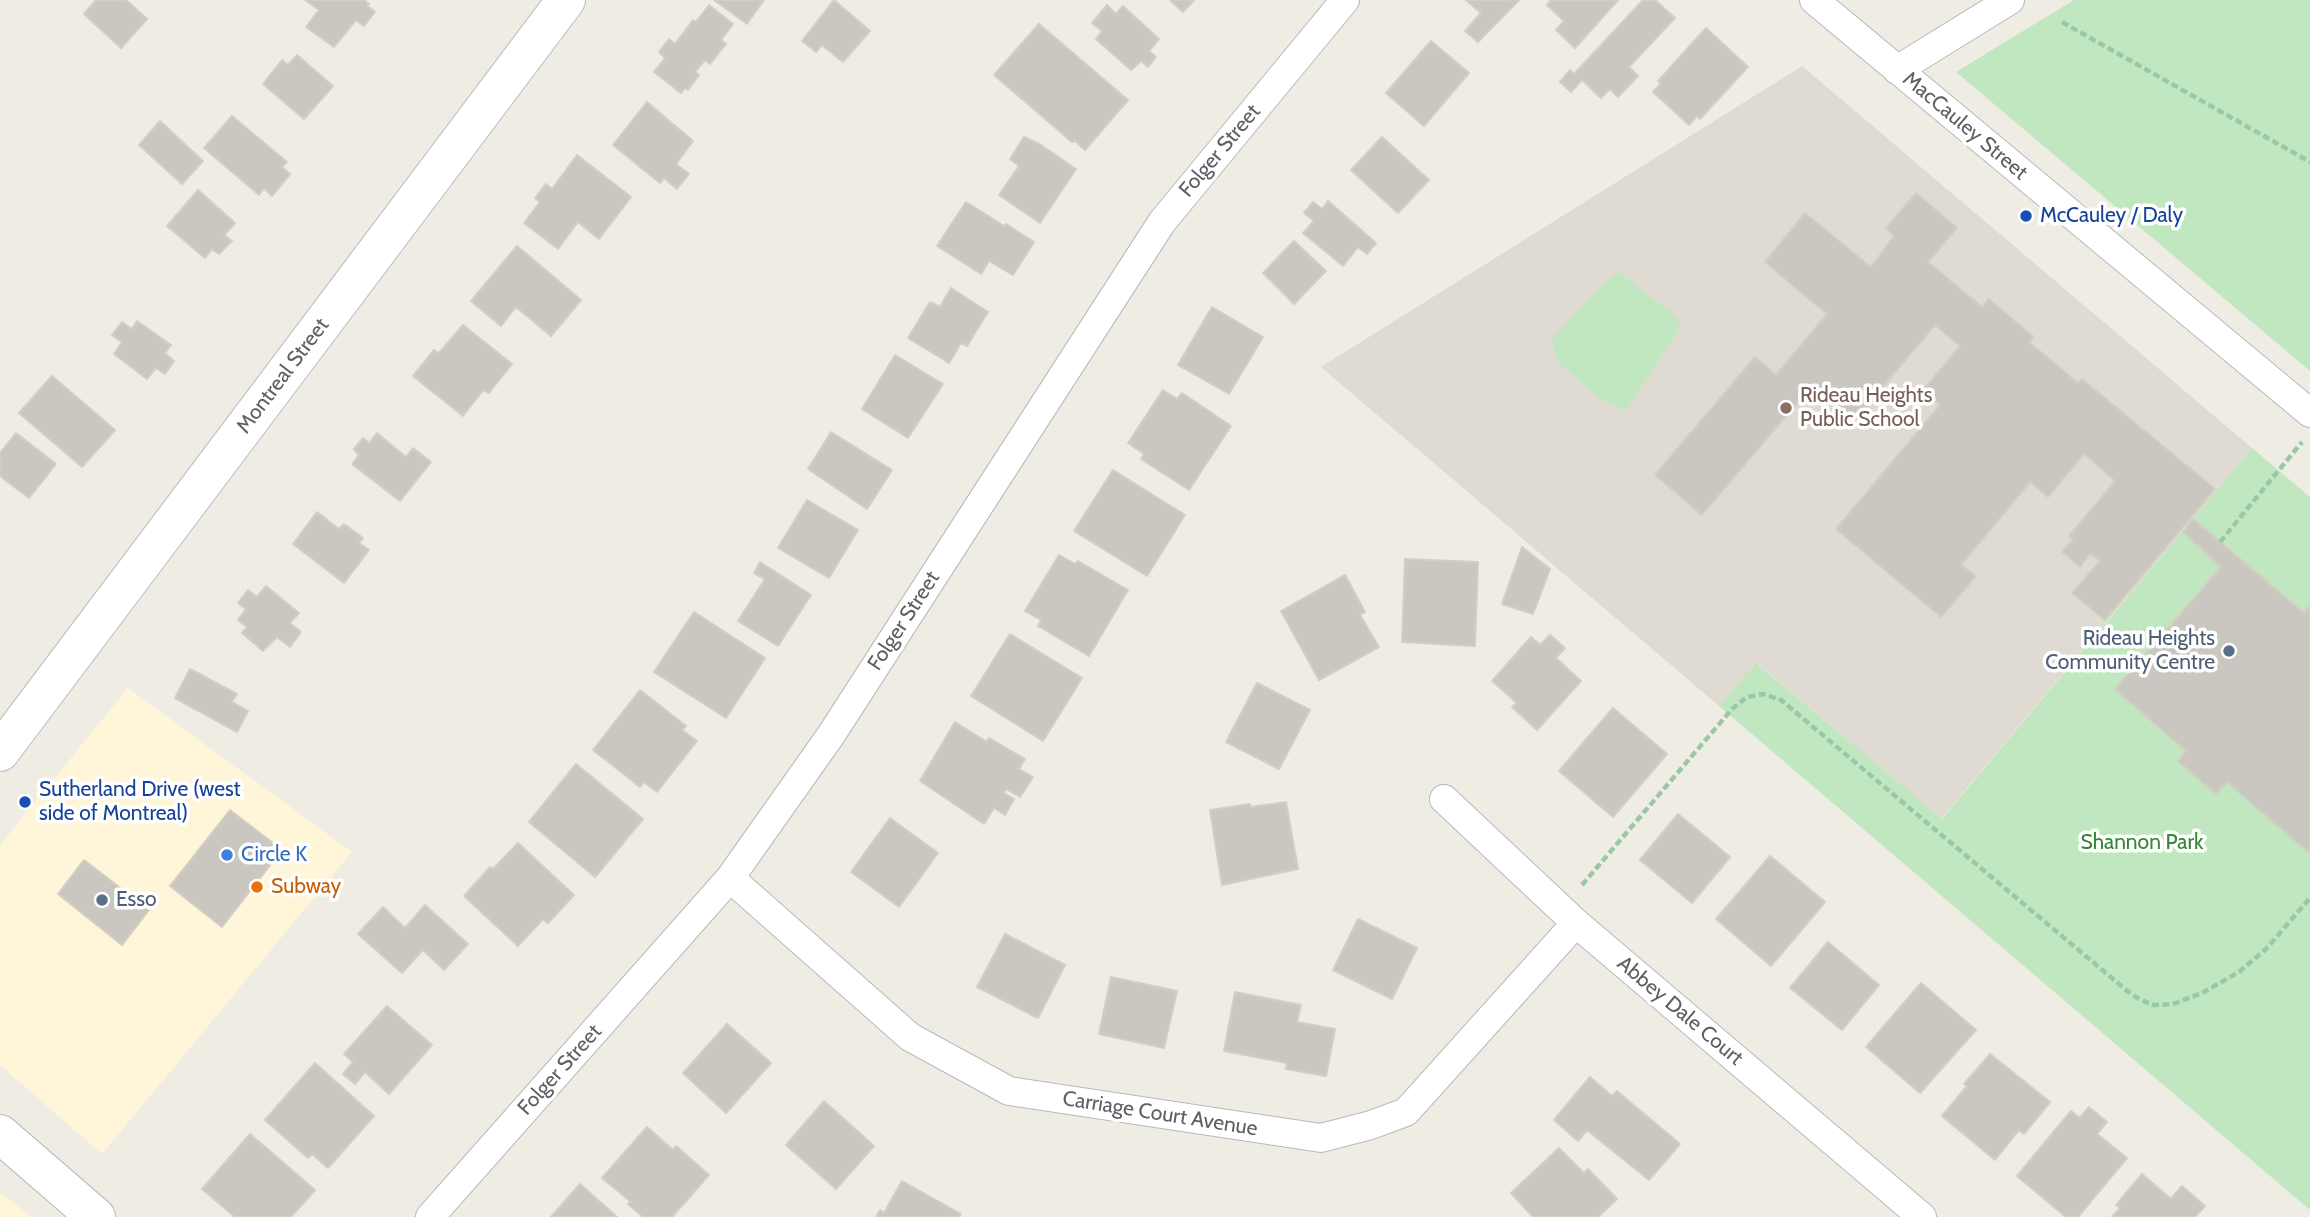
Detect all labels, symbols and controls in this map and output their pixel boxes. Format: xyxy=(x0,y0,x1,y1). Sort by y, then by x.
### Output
street label: MacCauley Street xyxy=(1897,66,2033,186)
street label: Folger Street xyxy=(1174,100,1266,202)
place label: McCauley / Daly xyxy=(2040,203,2183,229)
marker: McCauley / Daly xyxy=(2018,208,2034,224)
street label: Montreal Street xyxy=(231,313,335,439)
place label: Rideau Heights Public School xyxy=(1800,383,1932,433)
marker: Rideau Heights Public School xyxy=(1778,400,1794,416)
street label: Folger Street xyxy=(863,567,945,675)
place label: Rideau Heights Community Centre xyxy=(2045,626,2215,676)
marker: Rideau Heights Community Centre xyxy=(2221,643,2237,659)
place label: Sutherland Drive (west side of Montreal) xyxy=(39,777,241,827)
marker: Sutherland Drive (west side of Montreal) xyxy=(17,794,33,810)
park label: Shannon Park xyxy=(2081,830,2203,856)
place label: Circle K xyxy=(241,842,307,868)
marker: Circle K xyxy=(219,847,235,863)
place label: Subway xyxy=(271,874,341,900)
marker: Subway xyxy=(249,879,265,895)
place label: Esso xyxy=(116,887,156,913)
marker: Esso xyxy=(94,892,110,908)
street label: Abbey Dale Court xyxy=(1612,951,1748,1071)
street label: Folger Street xyxy=(513,1020,607,1120)
street label: Carriage Court Avenue xyxy=(1061,1086,1259,1142)

